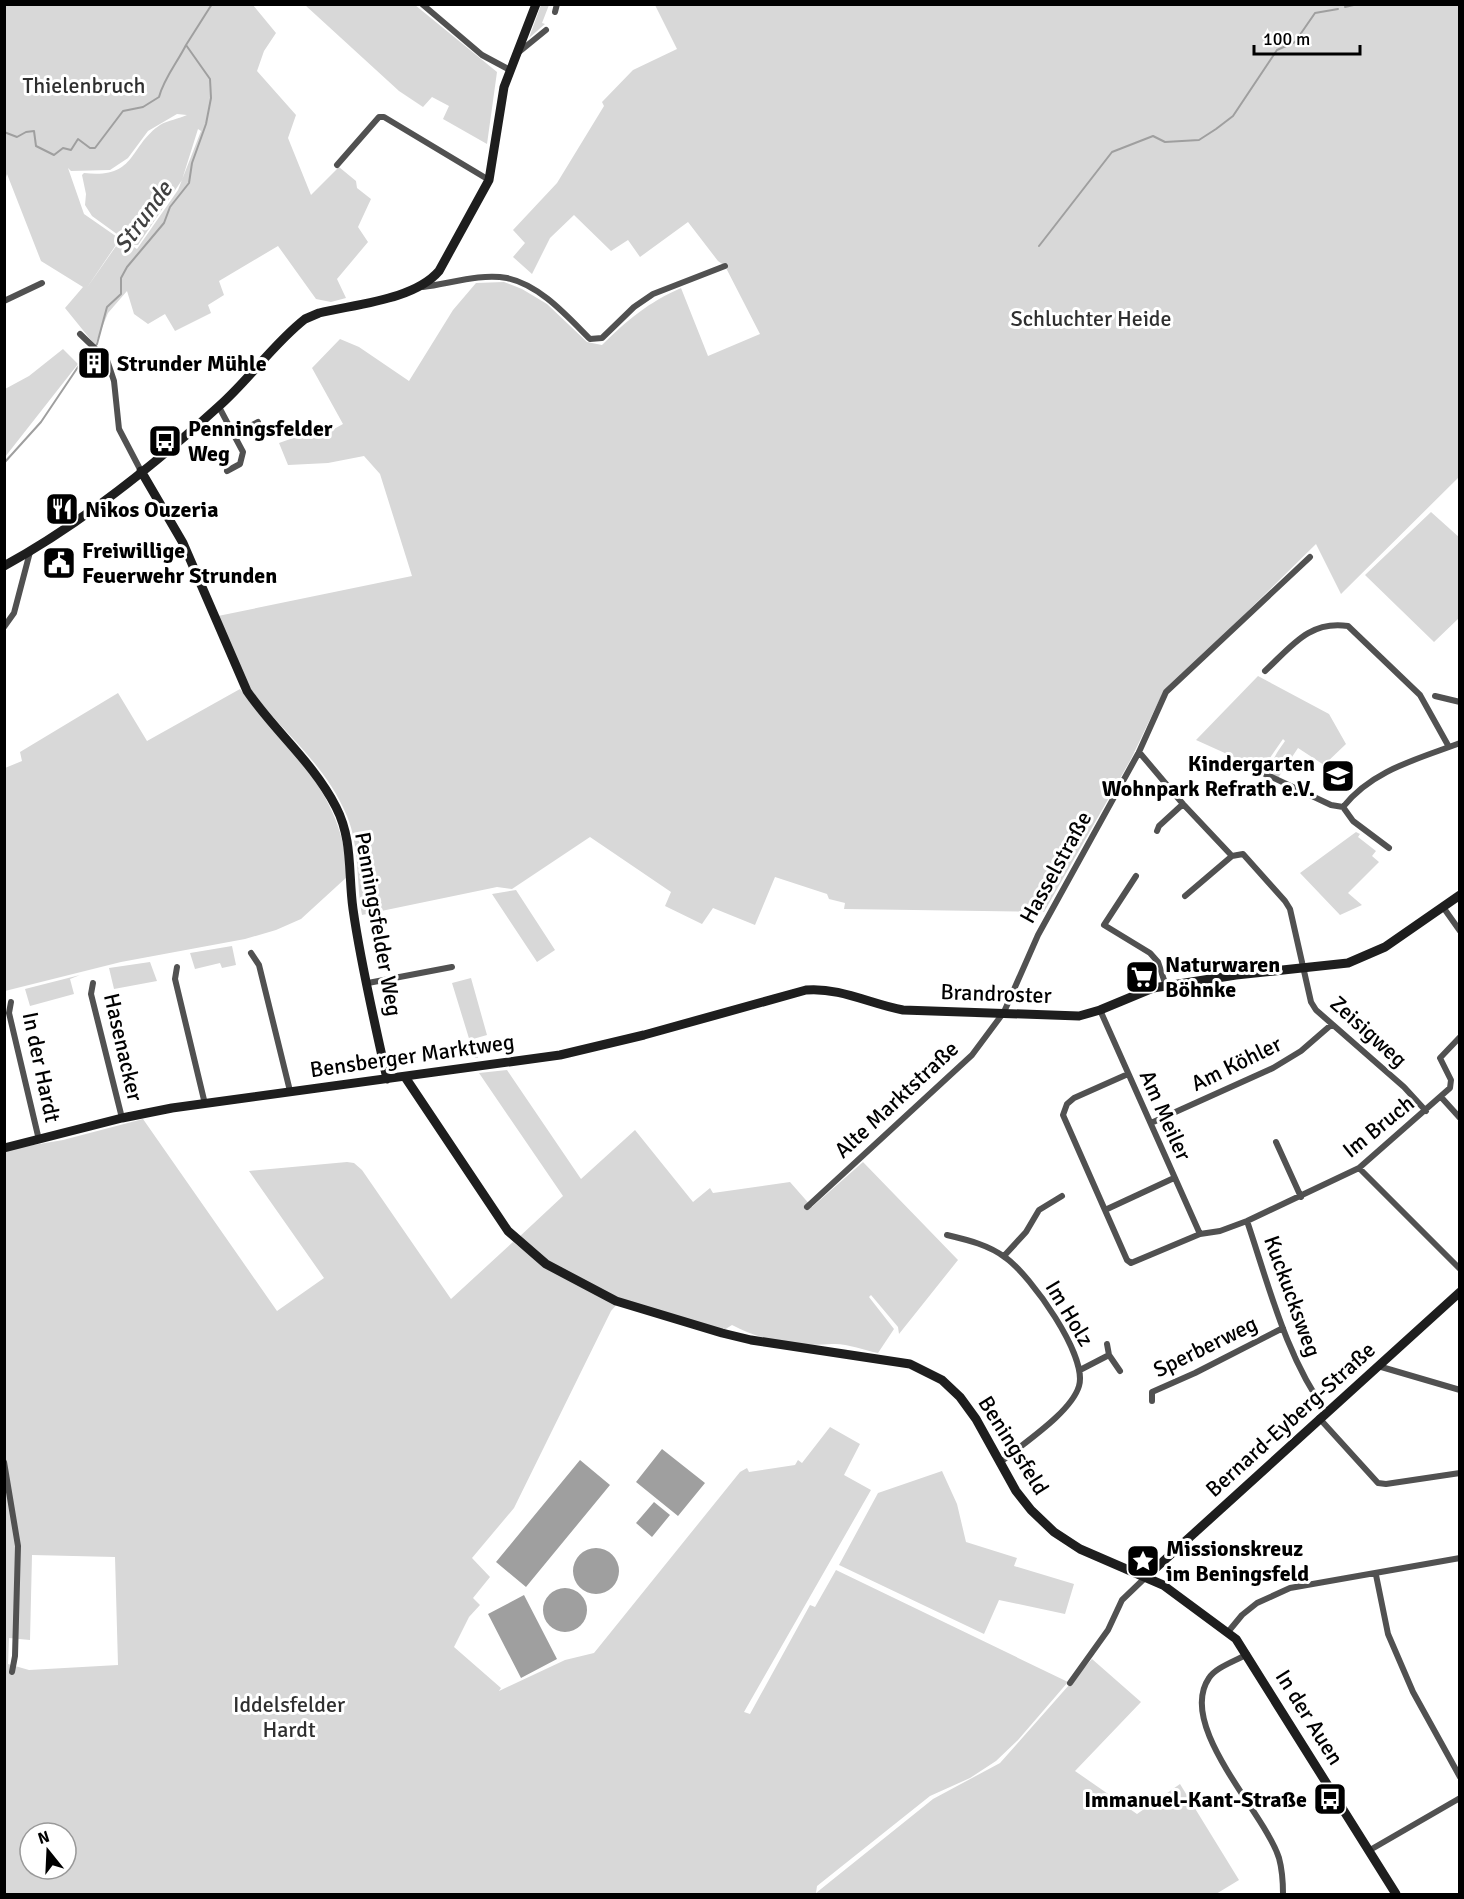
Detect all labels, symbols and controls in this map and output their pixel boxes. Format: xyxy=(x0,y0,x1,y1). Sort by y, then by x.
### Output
scale bar xyxy=(1254,18,1360,56)
text: 100 m xyxy=(1263,28,1310,50)
park label: Thielenbruch xyxy=(22,72,146,99)
water label: Strunde xyxy=(107,174,180,259)
park label: Schluchter Heide xyxy=(1010,305,1172,332)
building icon: Strunder Mühle xyxy=(76,345,112,381)
place label: Strunder Mühle xyxy=(117,350,267,377)
place label: Penningsfelder Weg xyxy=(188,415,333,467)
bus stop icon: Penningsfelder Weg xyxy=(147,423,183,459)
restaurant icon: Nikos Ouzeria xyxy=(44,491,80,527)
place label: Nikos Ouzeria xyxy=(85,496,218,523)
place label: Freiwillige Feuerwehr Strunden xyxy=(82,537,277,589)
public building icon: Freiwillige Feuerwehr Strunden xyxy=(41,545,77,581)
place label: Kindergarten Wohnpark Refrath e.V. xyxy=(1102,750,1315,802)
school or university icon: Kindergarten Wohnpark Refrath e.V. xyxy=(1320,758,1356,794)
street label: Hasselstraße xyxy=(1014,806,1097,928)
street label: Penningsfelder Weg xyxy=(349,830,408,1018)
place label: Naturwaren Böhnke xyxy=(1165,951,1280,1003)
supermarket icon: Naturwaren Böhnke xyxy=(1124,959,1160,995)
street label: Brandroster xyxy=(940,978,1052,1009)
street label: Zeisigweg xyxy=(1325,990,1413,1073)
street label: Hasenacker xyxy=(98,991,149,1104)
street label: In der Hardt xyxy=(17,1009,66,1125)
street label: Bensberger Marktweg xyxy=(308,1028,516,1083)
street label: Am Köhler xyxy=(1187,1030,1286,1097)
street label: Alte Marktstraße xyxy=(829,1035,964,1164)
street label: Am Meiler xyxy=(1134,1066,1197,1165)
street label: Im Bruch xyxy=(1337,1089,1420,1163)
street label: Kuckucksweg xyxy=(1258,1232,1327,1360)
street label: Im Holz xyxy=(1040,1276,1100,1351)
street label: Sperberweg xyxy=(1149,1310,1262,1383)
street label: Bernard-Eyberg-Straße xyxy=(1200,1336,1381,1503)
street label: Beningsfeld xyxy=(973,1391,1055,1500)
place label: Missionskreuz im Beningsfeld xyxy=(1166,1535,1309,1587)
place icon: Missionskreuz im Beningsfeld xyxy=(1125,1543,1161,1579)
street label: In der Auen xyxy=(1270,1665,1349,1770)
park label: Iddelsfelder Hardt xyxy=(233,1691,345,1743)
bus stop icon: Immanuel-Kant-Straße xyxy=(1312,1781,1348,1817)
place label: Immanuel-Kant-Straße xyxy=(1084,1786,1307,1813)
north arrow xyxy=(18,1821,78,1881)
text: N xyxy=(35,1826,52,1849)

